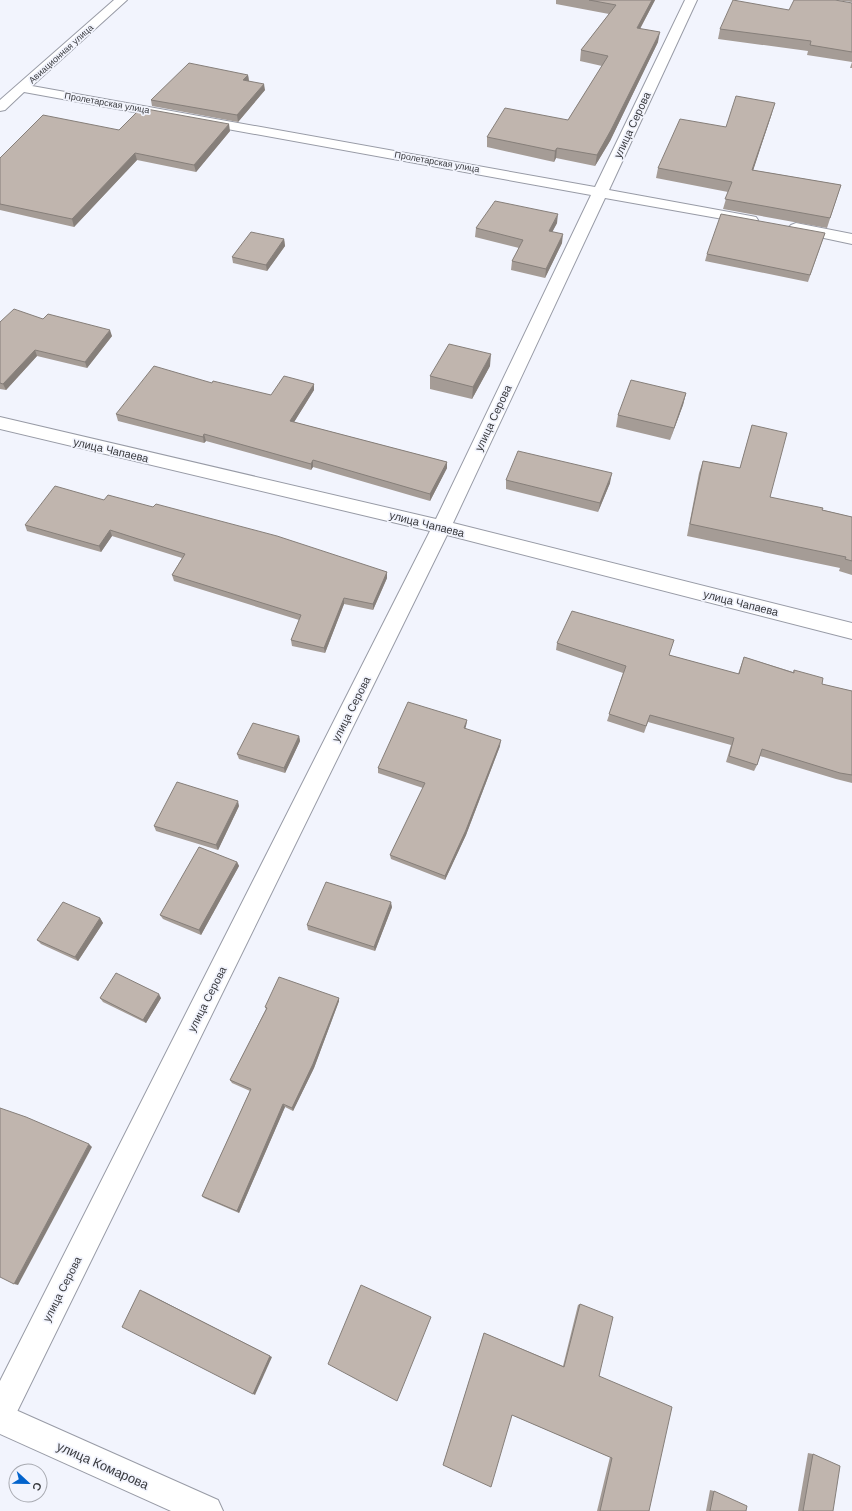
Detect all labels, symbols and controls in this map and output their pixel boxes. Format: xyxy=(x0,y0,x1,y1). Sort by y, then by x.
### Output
street label: Авиационная улица xyxy=(27,22,95,86)
street label: улица Серова xyxy=(611,89,653,160)
street label: Пролетарская улица xyxy=(64,91,150,115)
street label: Пролетарская улица xyxy=(394,150,480,174)
street label: улица Серова xyxy=(472,382,514,453)
street label: улица Чапаева xyxy=(72,436,151,465)
street label: улица Чапаева xyxy=(388,509,467,539)
street label: улица Чапаева xyxy=(702,588,781,618)
street label: улица Серова xyxy=(329,674,373,744)
street label: улица Серова xyxy=(185,964,229,1034)
street label: улица Серова xyxy=(40,1254,84,1324)
street label: улица Комарова xyxy=(55,1439,152,1493)
north arrow xyxy=(8,1463,48,1503)
text: С xyxy=(30,1481,44,1493)

